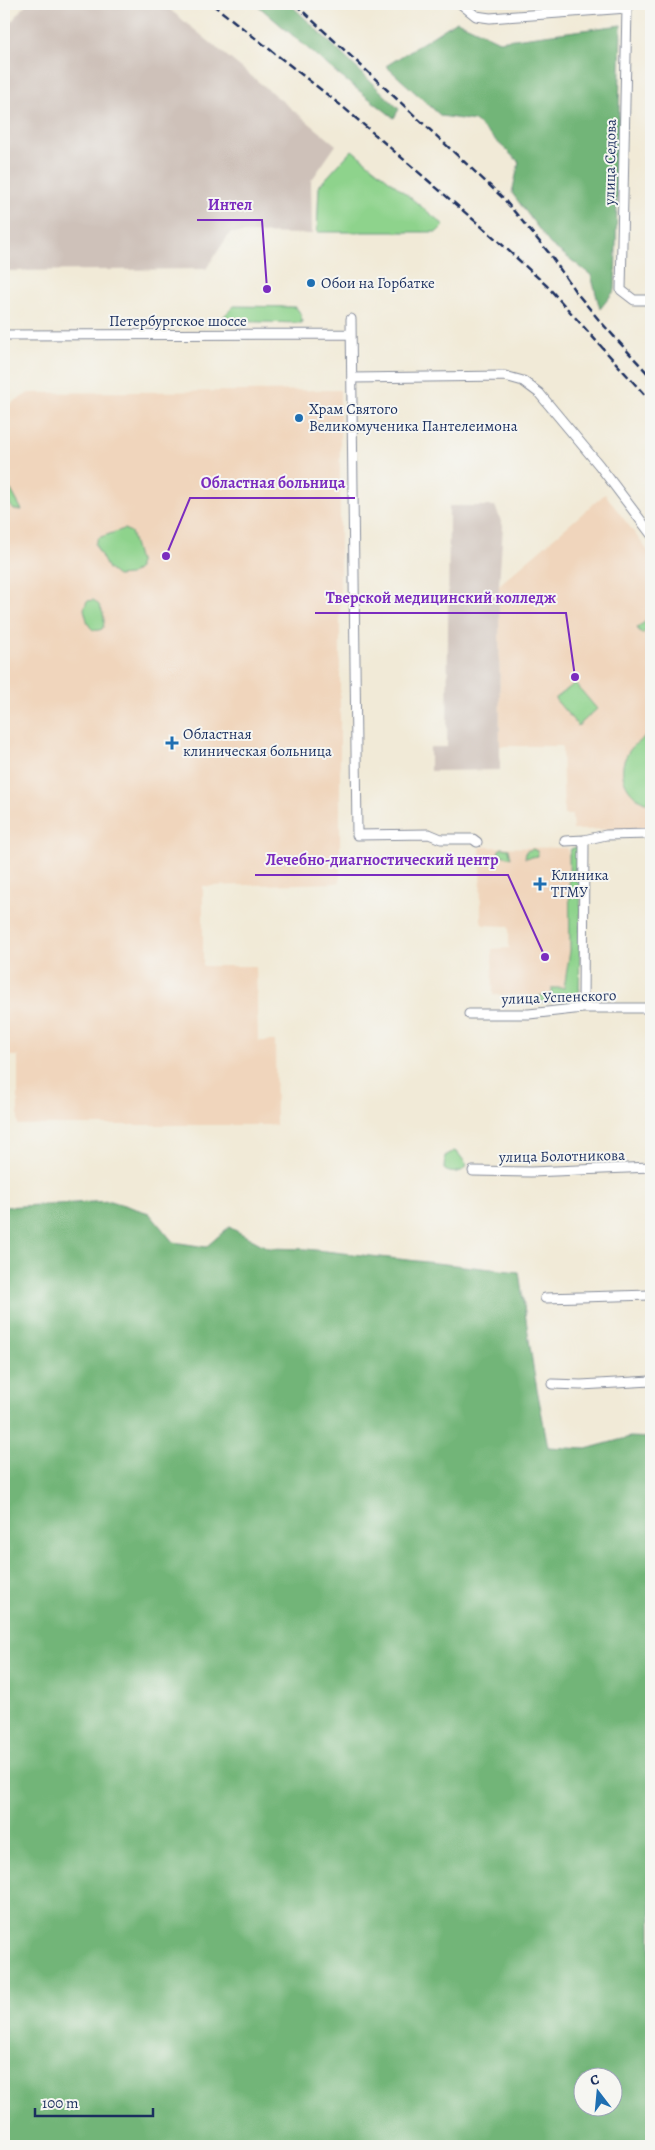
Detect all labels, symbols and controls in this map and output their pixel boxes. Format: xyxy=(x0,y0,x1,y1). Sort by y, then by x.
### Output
street label: улица Седова xyxy=(599,119,621,206)
callout: Интел xyxy=(197,189,262,220)
text: Интел xyxy=(208,194,252,216)
place label: Обои на Горбатке xyxy=(321,273,435,293)
marker: Обои на Горбатке xyxy=(305,277,317,289)
street label: Петербургское шоссе xyxy=(109,311,247,331)
place label: Храм Святого Великомученика Пантелеимона xyxy=(309,399,518,436)
marker: Храм Святого Великомученика Пантелеимона xyxy=(293,412,305,424)
callout: Областная больница xyxy=(190,467,355,498)
text: Областная больница xyxy=(201,472,346,494)
callout: Тверской медицинский колледж xyxy=(315,582,566,613)
text: Тверской медицинский колледж xyxy=(326,587,557,609)
place label: Областная клиническая больница xyxy=(183,724,332,761)
marker: Областная клиническая больница xyxy=(165,736,179,750)
callout: Лечебно-диагностический центр xyxy=(255,844,508,875)
text: Лечебно-диагностический центр xyxy=(266,849,499,871)
place label: Клиника ТГМУ xyxy=(551,865,609,902)
marker: Клиника ТГМУ xyxy=(533,877,547,891)
street label: улица Успенского xyxy=(500,985,617,1009)
street label: улица Болотникова xyxy=(498,1145,625,1167)
north arrow xyxy=(572,2068,622,2118)
text: С xyxy=(588,2070,602,2090)
scale bar xyxy=(35,2085,152,2117)
text: 100 m xyxy=(42,2093,79,2113)

